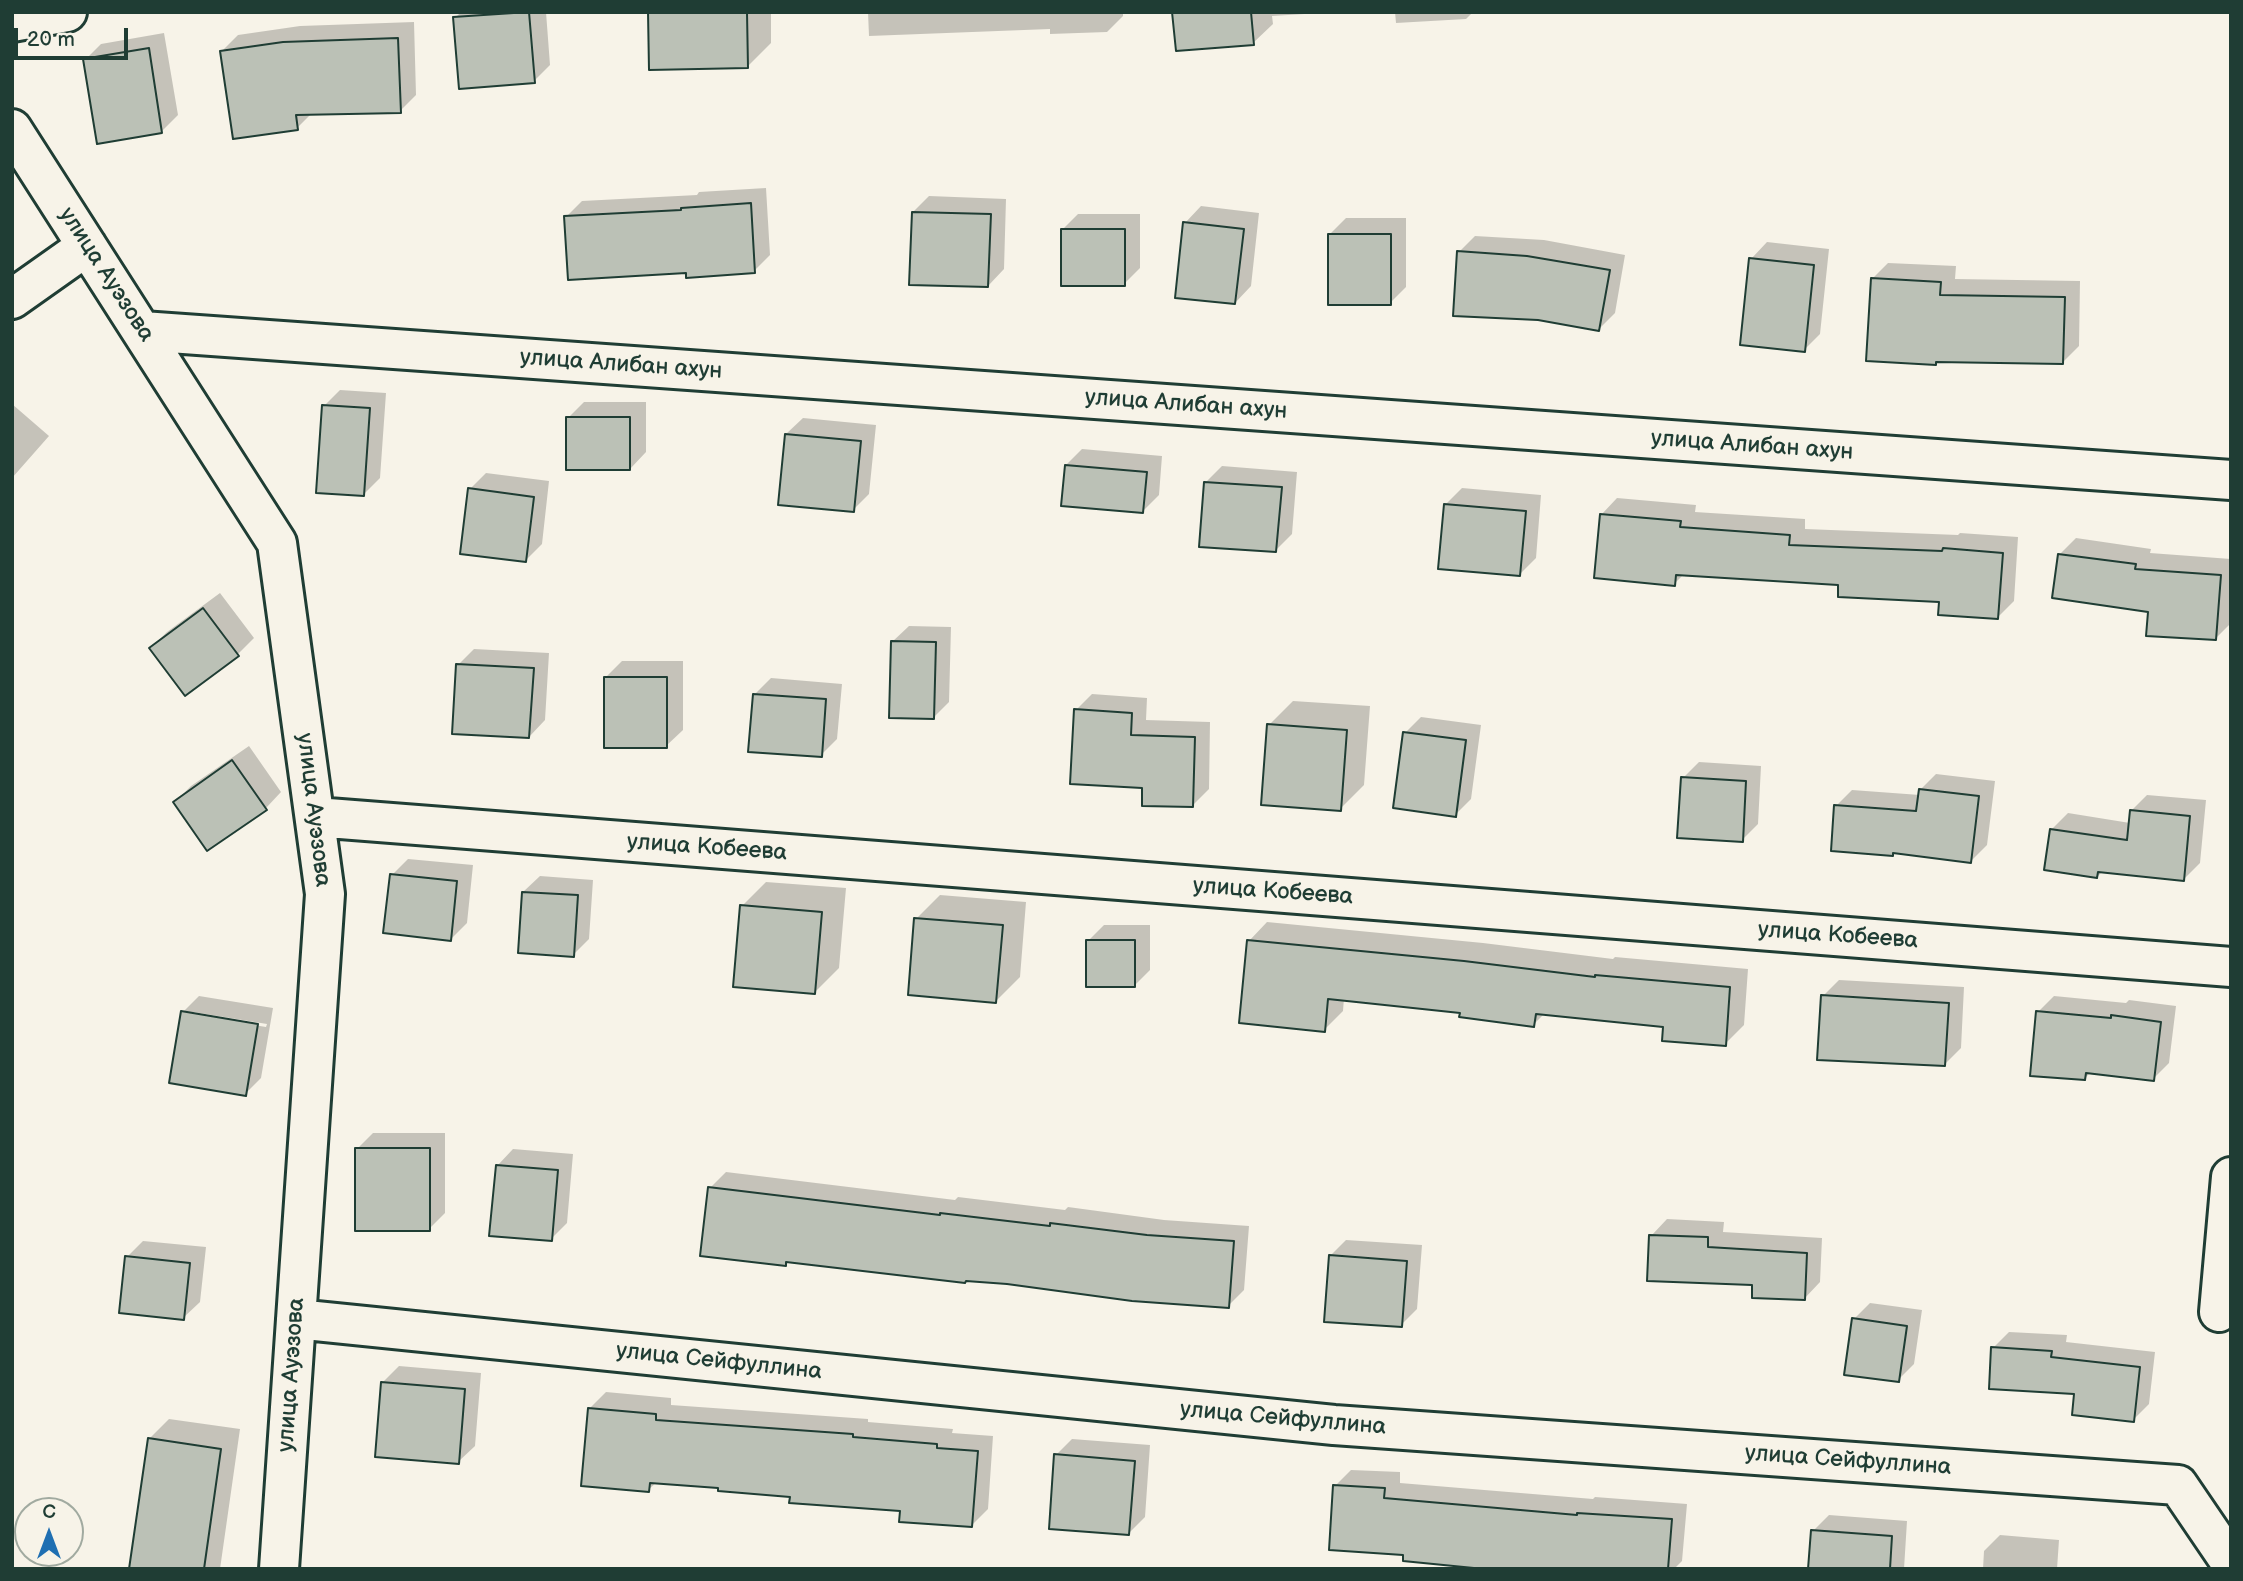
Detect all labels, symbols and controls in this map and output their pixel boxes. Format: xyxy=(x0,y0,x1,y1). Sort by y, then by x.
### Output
scale bar xyxy=(18,14,131,58)
text: 20 m xyxy=(27,27,75,52)
street label: улица Ауэзова xyxy=(52,203,160,347)
street label: улица Алибан ахун xyxy=(519,344,723,386)
street label: улица Алибан ахун xyxy=(1084,384,1288,426)
street label: улица Алибан ахун xyxy=(1650,425,1854,467)
street label: улица Ауэзова xyxy=(290,732,336,888)
street label: улица Кобеева xyxy=(626,829,788,867)
street label: улица Кобеева xyxy=(1192,873,1354,911)
street label: улица Кобеева xyxy=(1757,917,1919,955)
street label: улица Ауэзова xyxy=(273,1297,311,1453)
street label: улица Сейфуллина xyxy=(615,1337,823,1387)
street label: улица Сейфуллина xyxy=(1179,1396,1387,1442)
street label: улица Сейфуллина xyxy=(1744,1440,1952,1482)
north arrow xyxy=(14,1497,84,1567)
text: С xyxy=(42,1501,56,1524)

